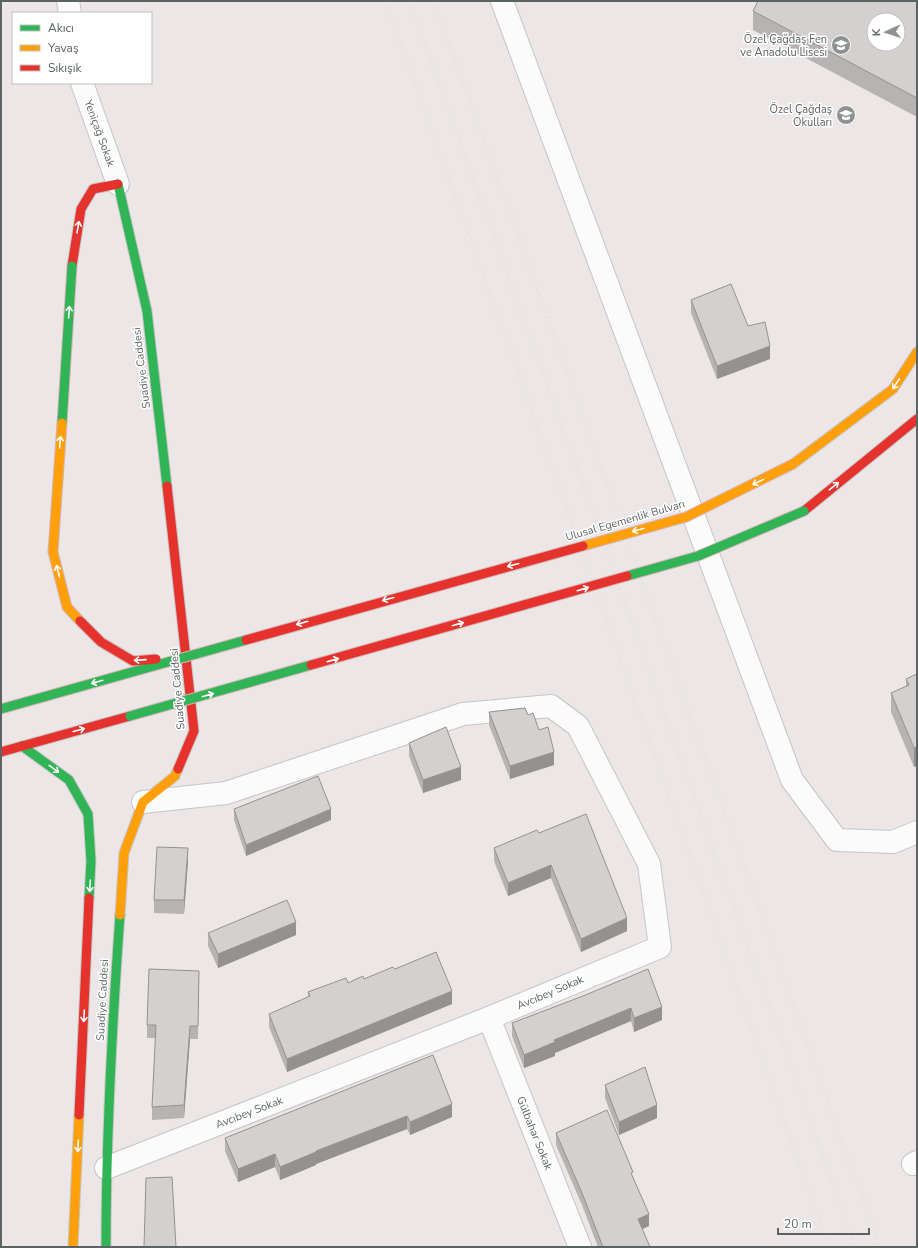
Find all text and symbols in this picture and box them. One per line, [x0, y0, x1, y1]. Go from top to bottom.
legend [12, 12, 152, 84]
north arrow [866, 12, 906, 52]
text: Akıcı [48, 20, 74, 36]
text: K [869, 28, 884, 37]
place label: Özel Çağdaş Fen ve Anadolu Lisesi [740, 32, 827, 60]
school or university icon: Özel Çağdaş Fen ve Anadolu Lisesi [830, 34, 852, 56]
text: Yavaş [47, 40, 79, 56]
text: Sıkışık [48, 60, 83, 76]
street label: Yeniçağ Sokak [80, 97, 119, 169]
place label: Özel Çağdaş Okulları [770, 102, 832, 130]
school or university icon: Özel Çağdaş Okulları [835, 104, 857, 126]
one-way arrow [74, 221, 82, 234]
one-way arrow [65, 306, 72, 319]
street label: Suadiye Caddesi [129, 327, 154, 409]
one-way arrow [892, 379, 900, 390]
one-way arrow [57, 436, 64, 449]
one-way arrow [753, 478, 765, 486]
one-way arrow [829, 482, 840, 491]
street label: Ulusal Egemenlik Bulvarı [564, 496, 687, 545]
one-way arrow [632, 527, 645, 534]
one-way arrow [507, 562, 520, 569]
one-way arrow [54, 565, 61, 578]
one-way arrow [577, 585, 590, 592]
one-way arrow [381, 596, 394, 604]
one-way arrow [296, 620, 309, 628]
one-way arrow [452, 620, 465, 627]
street label: Suadiye Caddesi [166, 648, 189, 730]
one-way arrow [327, 656, 340, 663]
one-way arrow [134, 657, 147, 664]
one-way arrow [90, 679, 103, 686]
one-way arrow [201, 691, 214, 698]
one-way arrow [72, 726, 85, 734]
one-way arrow [48, 765, 59, 773]
one-way arrow [86, 879, 94, 892]
street label: Suadiye Caddesi [93, 959, 112, 1041]
street label: Avcıbey Sokak [514, 971, 586, 1013]
one-way arrow [80, 1009, 87, 1022]
street label: Avcıbey Sokak [213, 1093, 286, 1132]
street label: Gülbahar Sokak [513, 1094, 556, 1173]
one-way arrow [74, 1139, 81, 1152]
scale bar [778, 1210, 869, 1236]
text: 20 m [784, 1216, 812, 1232]

